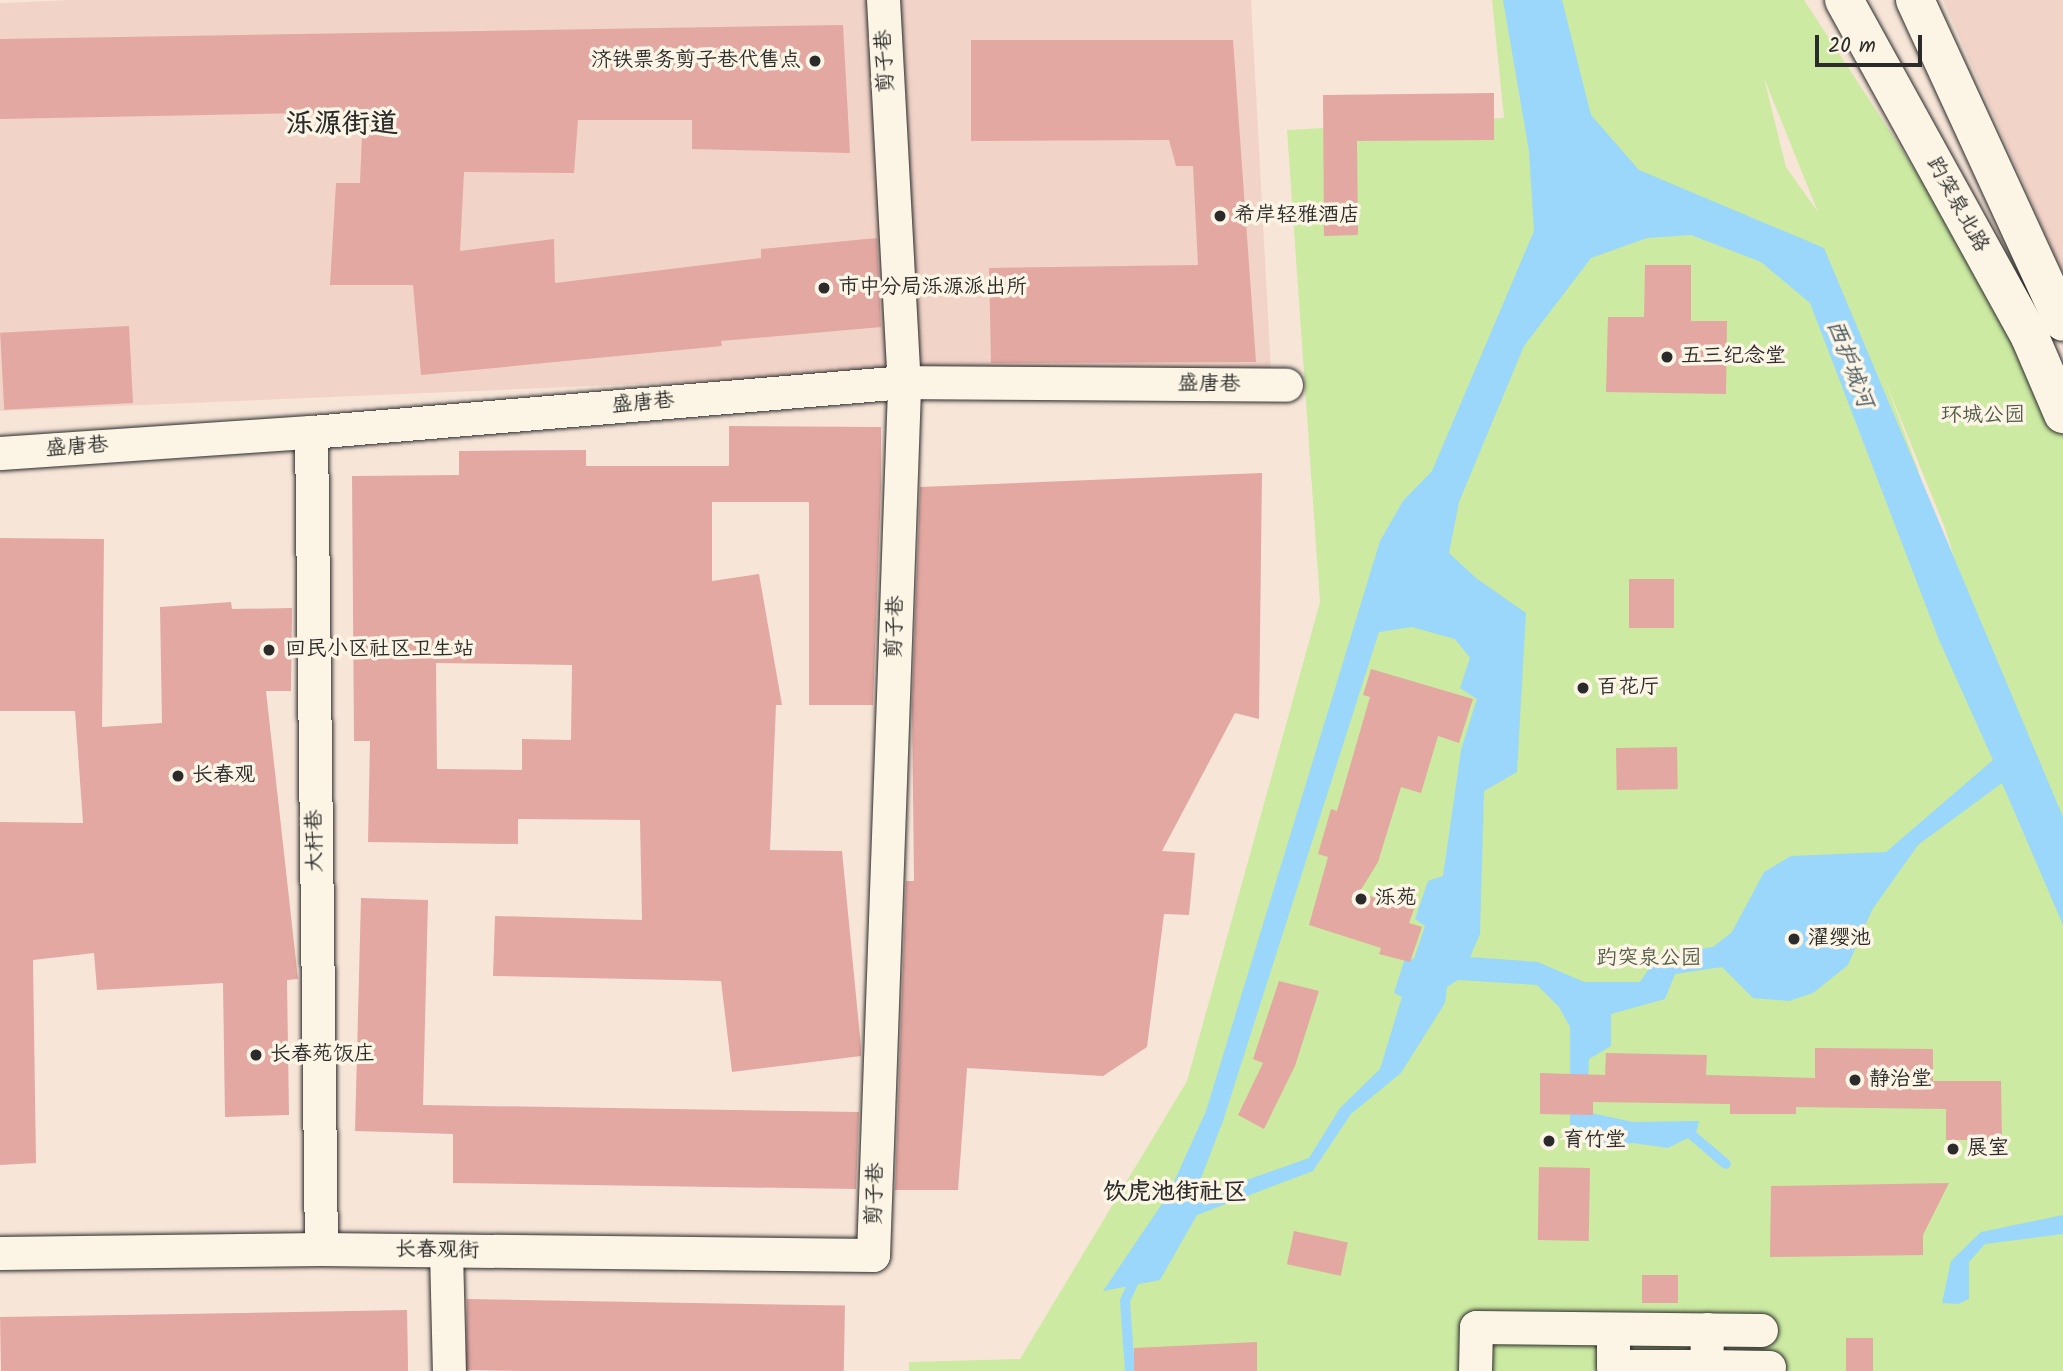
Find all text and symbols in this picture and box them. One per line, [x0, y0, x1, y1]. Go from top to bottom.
scale bar [1818, 21, 1925, 65]
street label: 剪子巷 [872, 29, 900, 93]
text: 20 m [1828, 30, 1876, 63]
place label: 济铁票务剪子巷代售点 [591, 48, 801, 74]
marker: 济铁票务剪子巷代售点 [807, 53, 823, 69]
district label: 泺源街道 [286, 108, 398, 142]
street label: 趵突泉北路 [1921, 153, 1993, 257]
place label: 希岸轻雅酒店 [1234, 203, 1360, 229]
marker: 希岸轻雅酒店 [1212, 208, 1228, 224]
place label: 市中分局泺源派出所 [838, 275, 1027, 301]
marker: 市中分局泺源派出所 [816, 280, 832, 296]
water label: 西护城河 [1820, 316, 1878, 412]
place label: 五三纪念堂 [1681, 344, 1786, 370]
marker: 五三纪念堂 [1659, 349, 1675, 365]
street label: 盛唐巷 [1177, 372, 1241, 398]
street label: 盛唐巷 [611, 389, 675, 419]
park label: 环城公园 [1941, 403, 2025, 429]
street label: 盛唐巷 [45, 433, 109, 463]
street label: 剪子巷 [882, 595, 910, 659]
place label: 回民小区社区卫生站 [285, 637, 474, 663]
marker: 回民小区社区卫生站 [259, 640, 279, 660]
place label: 百花厅 [1597, 675, 1660, 701]
marker: 百花厅 [1575, 680, 1591, 696]
place label: 长春观 [192, 763, 255, 789]
marker: 长春观 [170, 768, 186, 784]
street label: 大杆巷 [303, 809, 329, 873]
place label: 泺苑 [1375, 886, 1417, 912]
marker: 泺苑 [1353, 891, 1369, 907]
place label: 濯缨池 [1808, 926, 1871, 952]
marker: 濯缨池 [1786, 931, 1802, 947]
park label: 趵突泉公园 [1597, 946, 1701, 972]
place label: 长春苑饭庄 [270, 1042, 375, 1068]
marker: 长春苑饭庄 [248, 1047, 264, 1063]
place label: 静治堂 [1869, 1067, 1932, 1093]
marker: 静治堂 [1847, 1072, 1863, 1088]
place label: 育竹堂 [1563, 1128, 1626, 1154]
marker: 育竹堂 [1541, 1133, 1557, 1149]
place label: 展室 [1967, 1136, 2009, 1162]
marker: 展室 [1945, 1141, 1961, 1157]
street label: 剪子巷 [862, 1162, 890, 1226]
district label: 饮虎池街社区 [1103, 1179, 1247, 1207]
street label: 长春观街 [395, 1238, 479, 1264]

